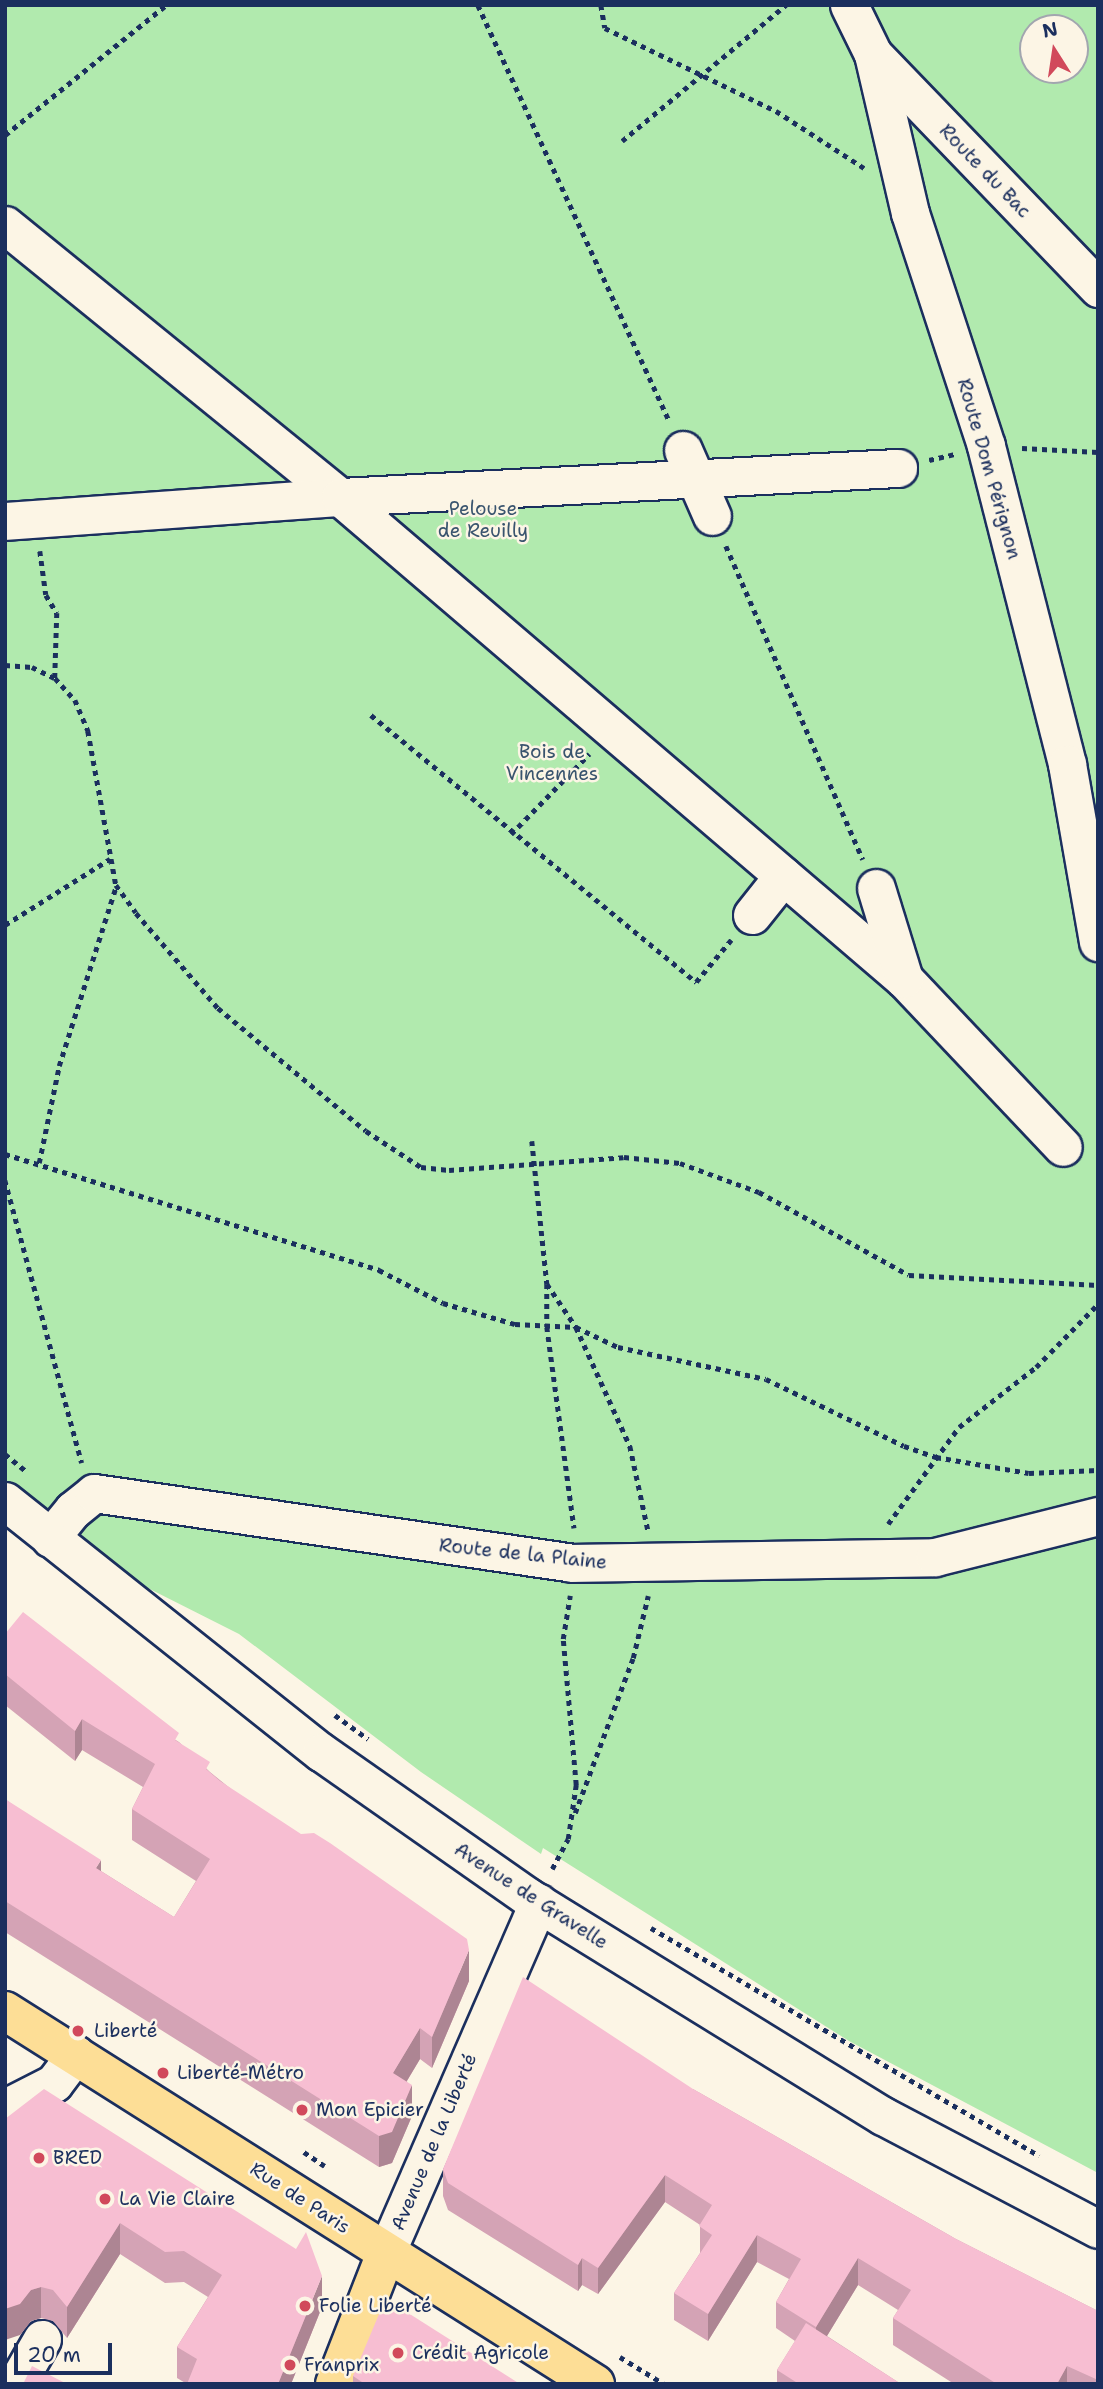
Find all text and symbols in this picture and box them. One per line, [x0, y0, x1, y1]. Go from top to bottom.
north arrow [1019, 14, 1089, 84]
text: N [1040, 16, 1060, 44]
street label: Route du Bac [935, 119, 1035, 223]
street label: Route Dom Pérignon [952, 376, 1026, 562]
park label: Pelouse de Reuilly [438, 498, 528, 542]
park label: Bois de Vincennes [506, 741, 598, 785]
street label: Route de la Plaine [438, 1534, 608, 1574]
street label: Avenue de Gravelle [450, 1838, 612, 1954]
place label: Liberté [94, 2020, 158, 2042]
marker: Liberté [68, 2021, 88, 2041]
street label: Avenue de la Liberté [386, 2050, 482, 2234]
place label: Liberté-Métro [177, 2062, 304, 2084]
marker: Liberté-Métro [155, 2065, 171, 2081]
place label: Mon Epicier [316, 2099, 424, 2121]
marker: Mon Epicier [294, 2102, 310, 2118]
place label: BRED [53, 2147, 102, 2169]
marker: BRED [31, 2150, 47, 2166]
street label: Rue de Paris [246, 2157, 354, 2239]
place label: La Vie Claire [119, 2188, 235, 2210]
marker: La Vie Claire [97, 2191, 113, 2207]
place label: Folie Liberté [319, 2295, 432, 2317]
marker: Folie Liberté [297, 2298, 313, 2314]
scale bar [18, 2330, 116, 2374]
text: 20 m [27, 2341, 81, 2369]
place label: Crédit Agricole [412, 2342, 549, 2364]
marker: Crédit Agricole [390, 2345, 406, 2361]
place label: Franprix [304, 2354, 379, 2376]
marker: Franprix [282, 2357, 298, 2373]

